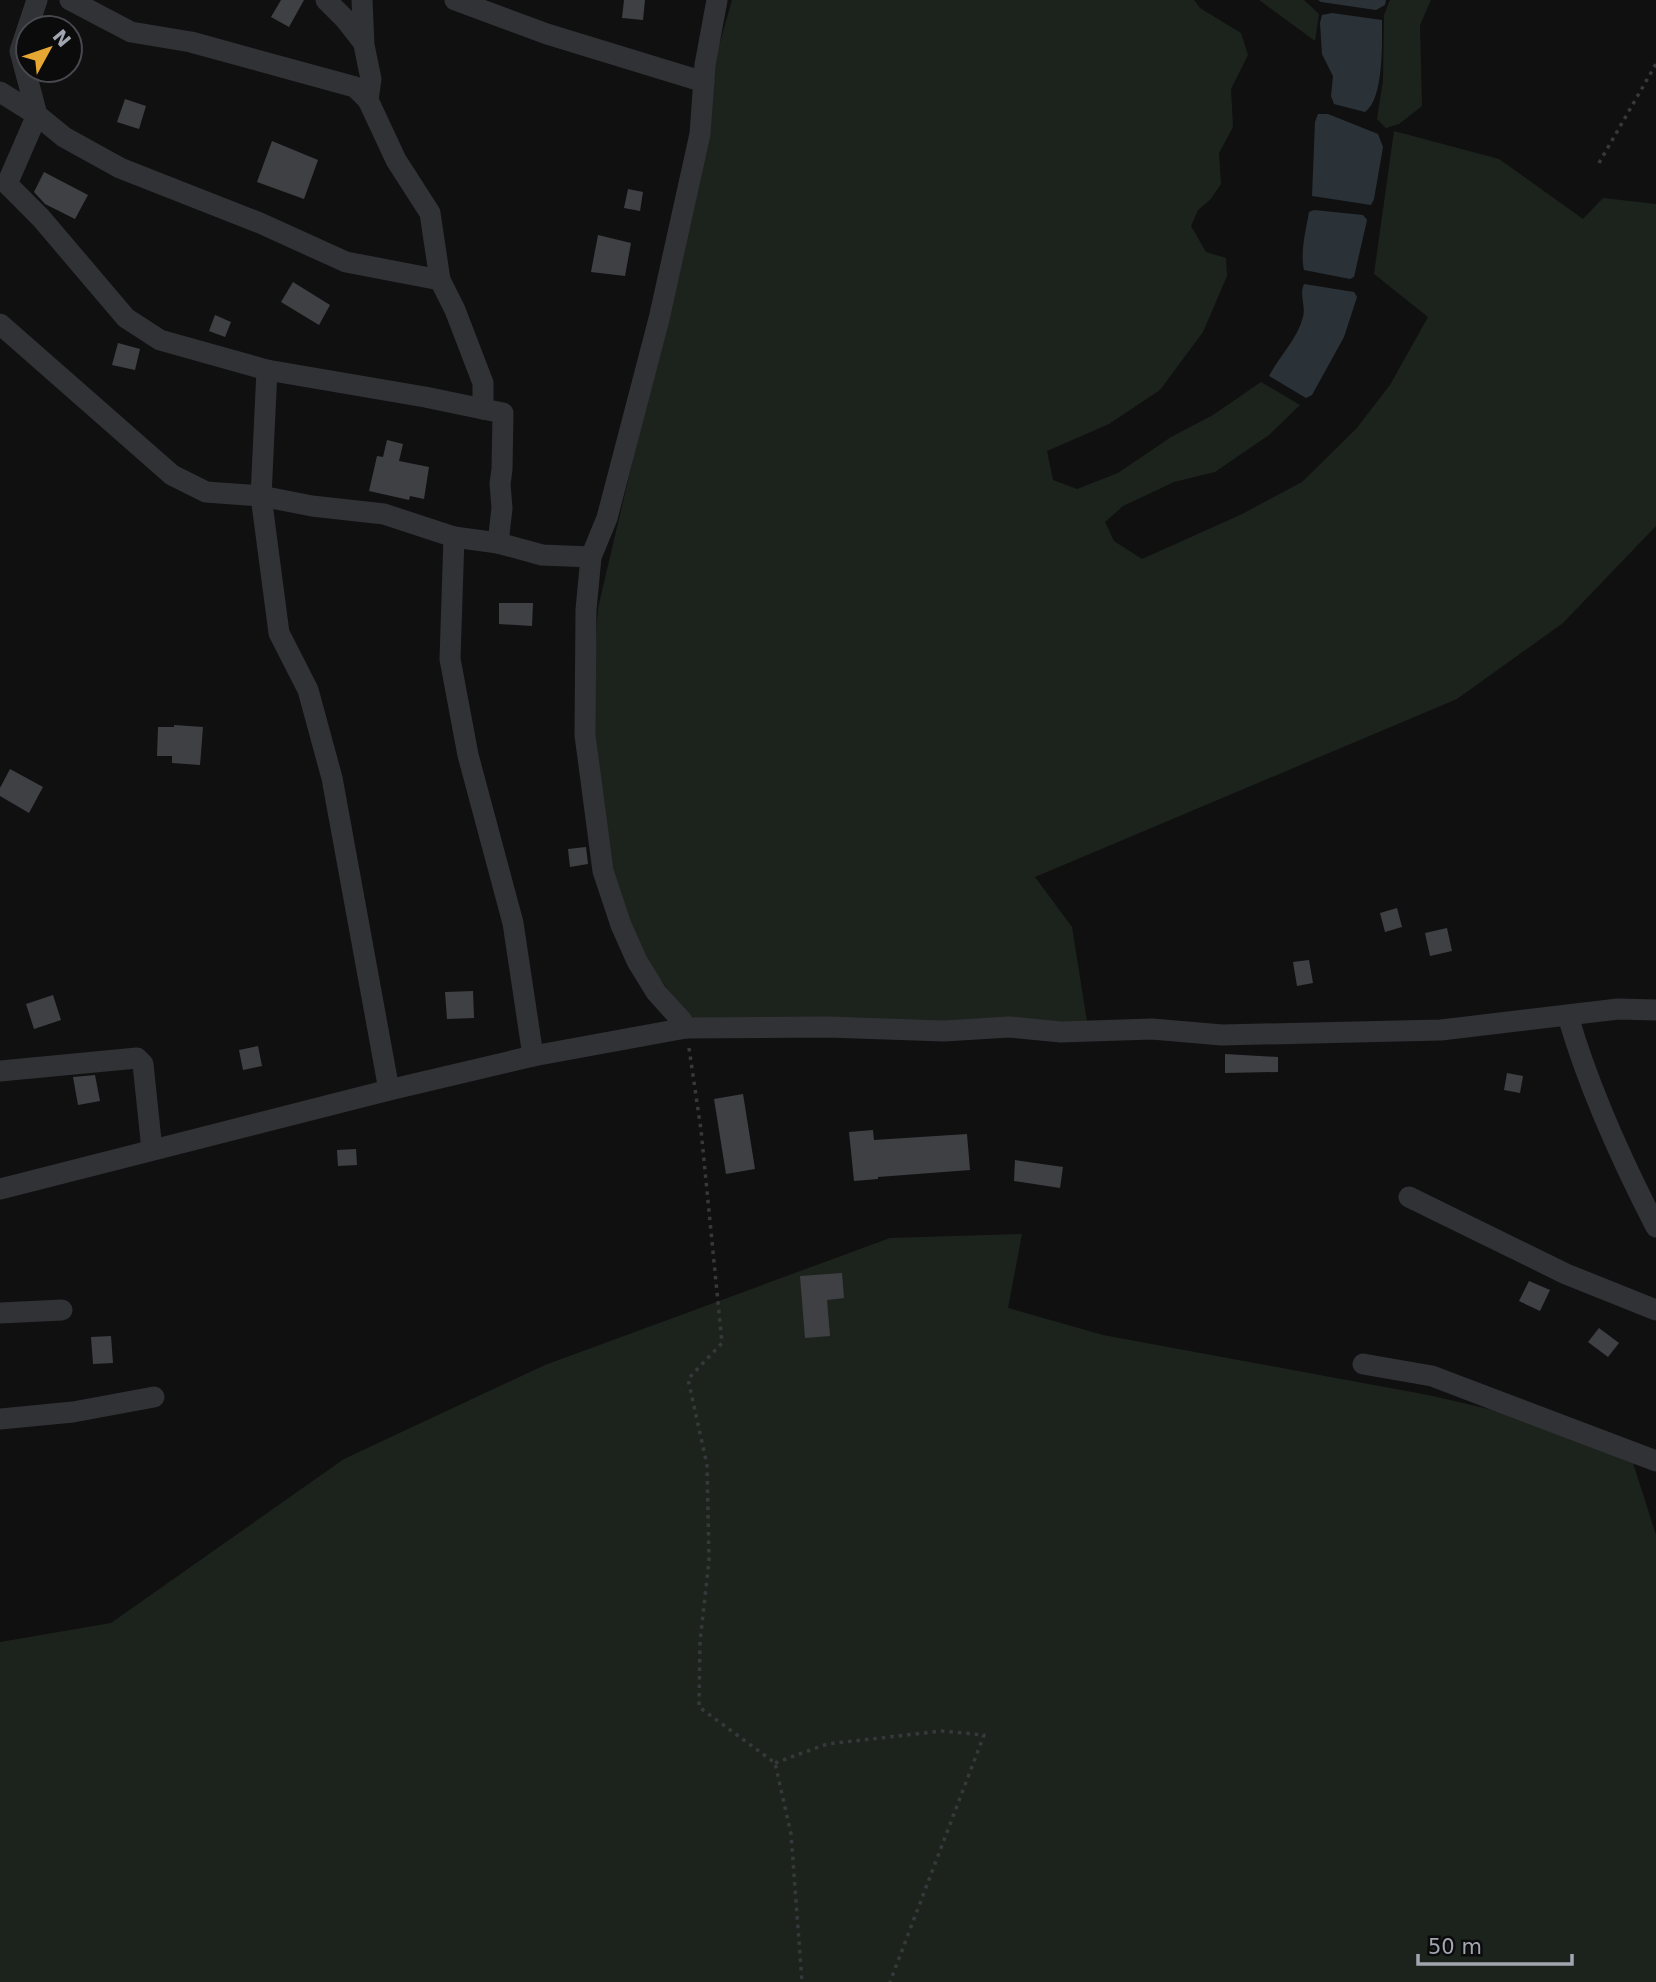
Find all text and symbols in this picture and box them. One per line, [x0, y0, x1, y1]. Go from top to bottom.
north arrow [14, 14, 84, 84]
text: N [48, 25, 76, 51]
scale bar [1418, 1923, 1572, 1967]
text: 50 m [1428, 1935, 1482, 1959]

